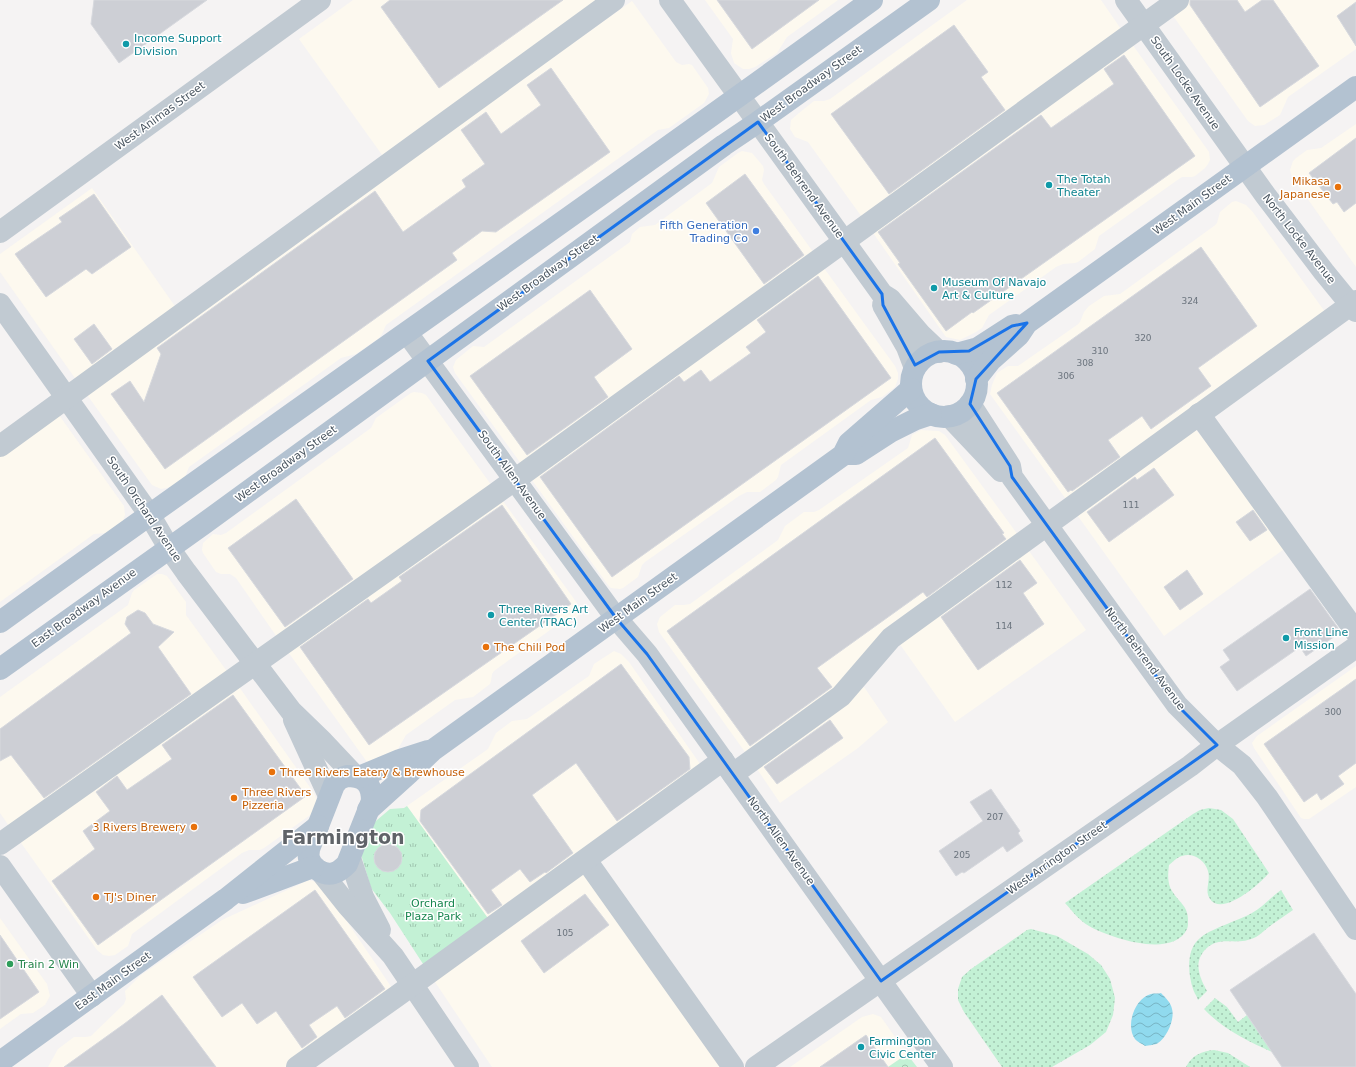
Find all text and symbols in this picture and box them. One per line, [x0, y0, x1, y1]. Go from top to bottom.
place label: Income Support Division [134, 32, 222, 58]
street label: South Locke Avenue [1148, 34, 1222, 132]
marker: Income Support Division [121, 39, 131, 49]
street label: West Broadway Street [758, 42, 865, 125]
street label: West Animas Street [112, 79, 208, 153]
street label: South Behrend Avenue [762, 131, 846, 241]
street label: West Main Street [1150, 172, 1234, 238]
place label: The Totah Theater [1056, 173, 1111, 199]
place label: Mikasa Japanese [1279, 175, 1330, 201]
marker: The Totah Theater [1044, 180, 1054, 190]
marker: Mikasa Japanese [1333, 182, 1343, 192]
street label: North Locke Avenue [1260, 192, 1338, 287]
place label: Fifth Generation Trading Co [660, 219, 748, 245]
marker: Fifth Generation Trading Co [751, 226, 761, 236]
street label: West Broadway Street [495, 231, 602, 314]
place label: Museum Of Navajo Art & Culture [942, 276, 1046, 302]
marker: Museum Of Navajo Art & Culture [929, 283, 939, 293]
house number: 324 [1181, 296, 1199, 306]
house number: 320 [1134, 333, 1152, 343]
house number: 310 [1091, 346, 1109, 356]
house number: 308 [1076, 358, 1094, 368]
house number: 306 [1057, 371, 1075, 381]
street label: West Broadway Street [233, 422, 340, 505]
street label: South Allen Avenue [475, 428, 549, 522]
street label: South Orchard Avenue [104, 454, 184, 564]
house number: 111 [1122, 500, 1140, 510]
street label: East Broadway Avenue [29, 566, 139, 650]
street label: West Main Street [596, 570, 680, 636]
house number: 112 [995, 580, 1013, 590]
place label: Three Rivers Art Center (TRAC) [498, 603, 589, 629]
street label: North Behrend Avenue [1102, 605, 1188, 713]
marker: Three Rivers Art Center (TRAC) [486, 610, 496, 620]
house number: 114 [995, 621, 1013, 631]
place label: Front Line Mission [1294, 626, 1348, 652]
marker: Front Line Mission [1281, 633, 1291, 643]
place label: The Chili Pod [493, 641, 565, 654]
marker: The Chili Pod [481, 642, 491, 652]
house number: 300 [1324, 707, 1342, 717]
place label: Three Rivers Eatery & Brewhouse [279, 766, 465, 779]
marker: Three Rivers Eatery & Brewhouse [267, 767, 277, 777]
place label: Three Rivers Pizzeria [241, 786, 312, 812]
marker: Three Rivers Pizzeria [229, 793, 239, 803]
street label: North Allen Avenue [745, 794, 818, 888]
house number: 207 [986, 812, 1004, 822]
street label: West Arrington Street [1005, 818, 1110, 897]
place label: 3 Rivers Brewery [92, 821, 186, 834]
marker: 3 Rivers Brewery [189, 822, 199, 832]
district label: Farmington [281, 826, 405, 848]
house number: 205 [953, 850, 971, 860]
place label: TJ's Diner [103, 891, 156, 904]
marker: TJ's Diner [91, 892, 101, 902]
park label: Orchard Plaza Park [405, 897, 462, 923]
house number: 105 [556, 928, 574, 938]
street label: East Main Street [73, 949, 154, 1013]
place label: Train 2 Win [17, 958, 79, 971]
marker: Train 2 Win [5, 959, 15, 969]
place label: Farmington Civic Center [869, 1035, 936, 1061]
marker: Farmington Civic Center [856, 1042, 866, 1052]

